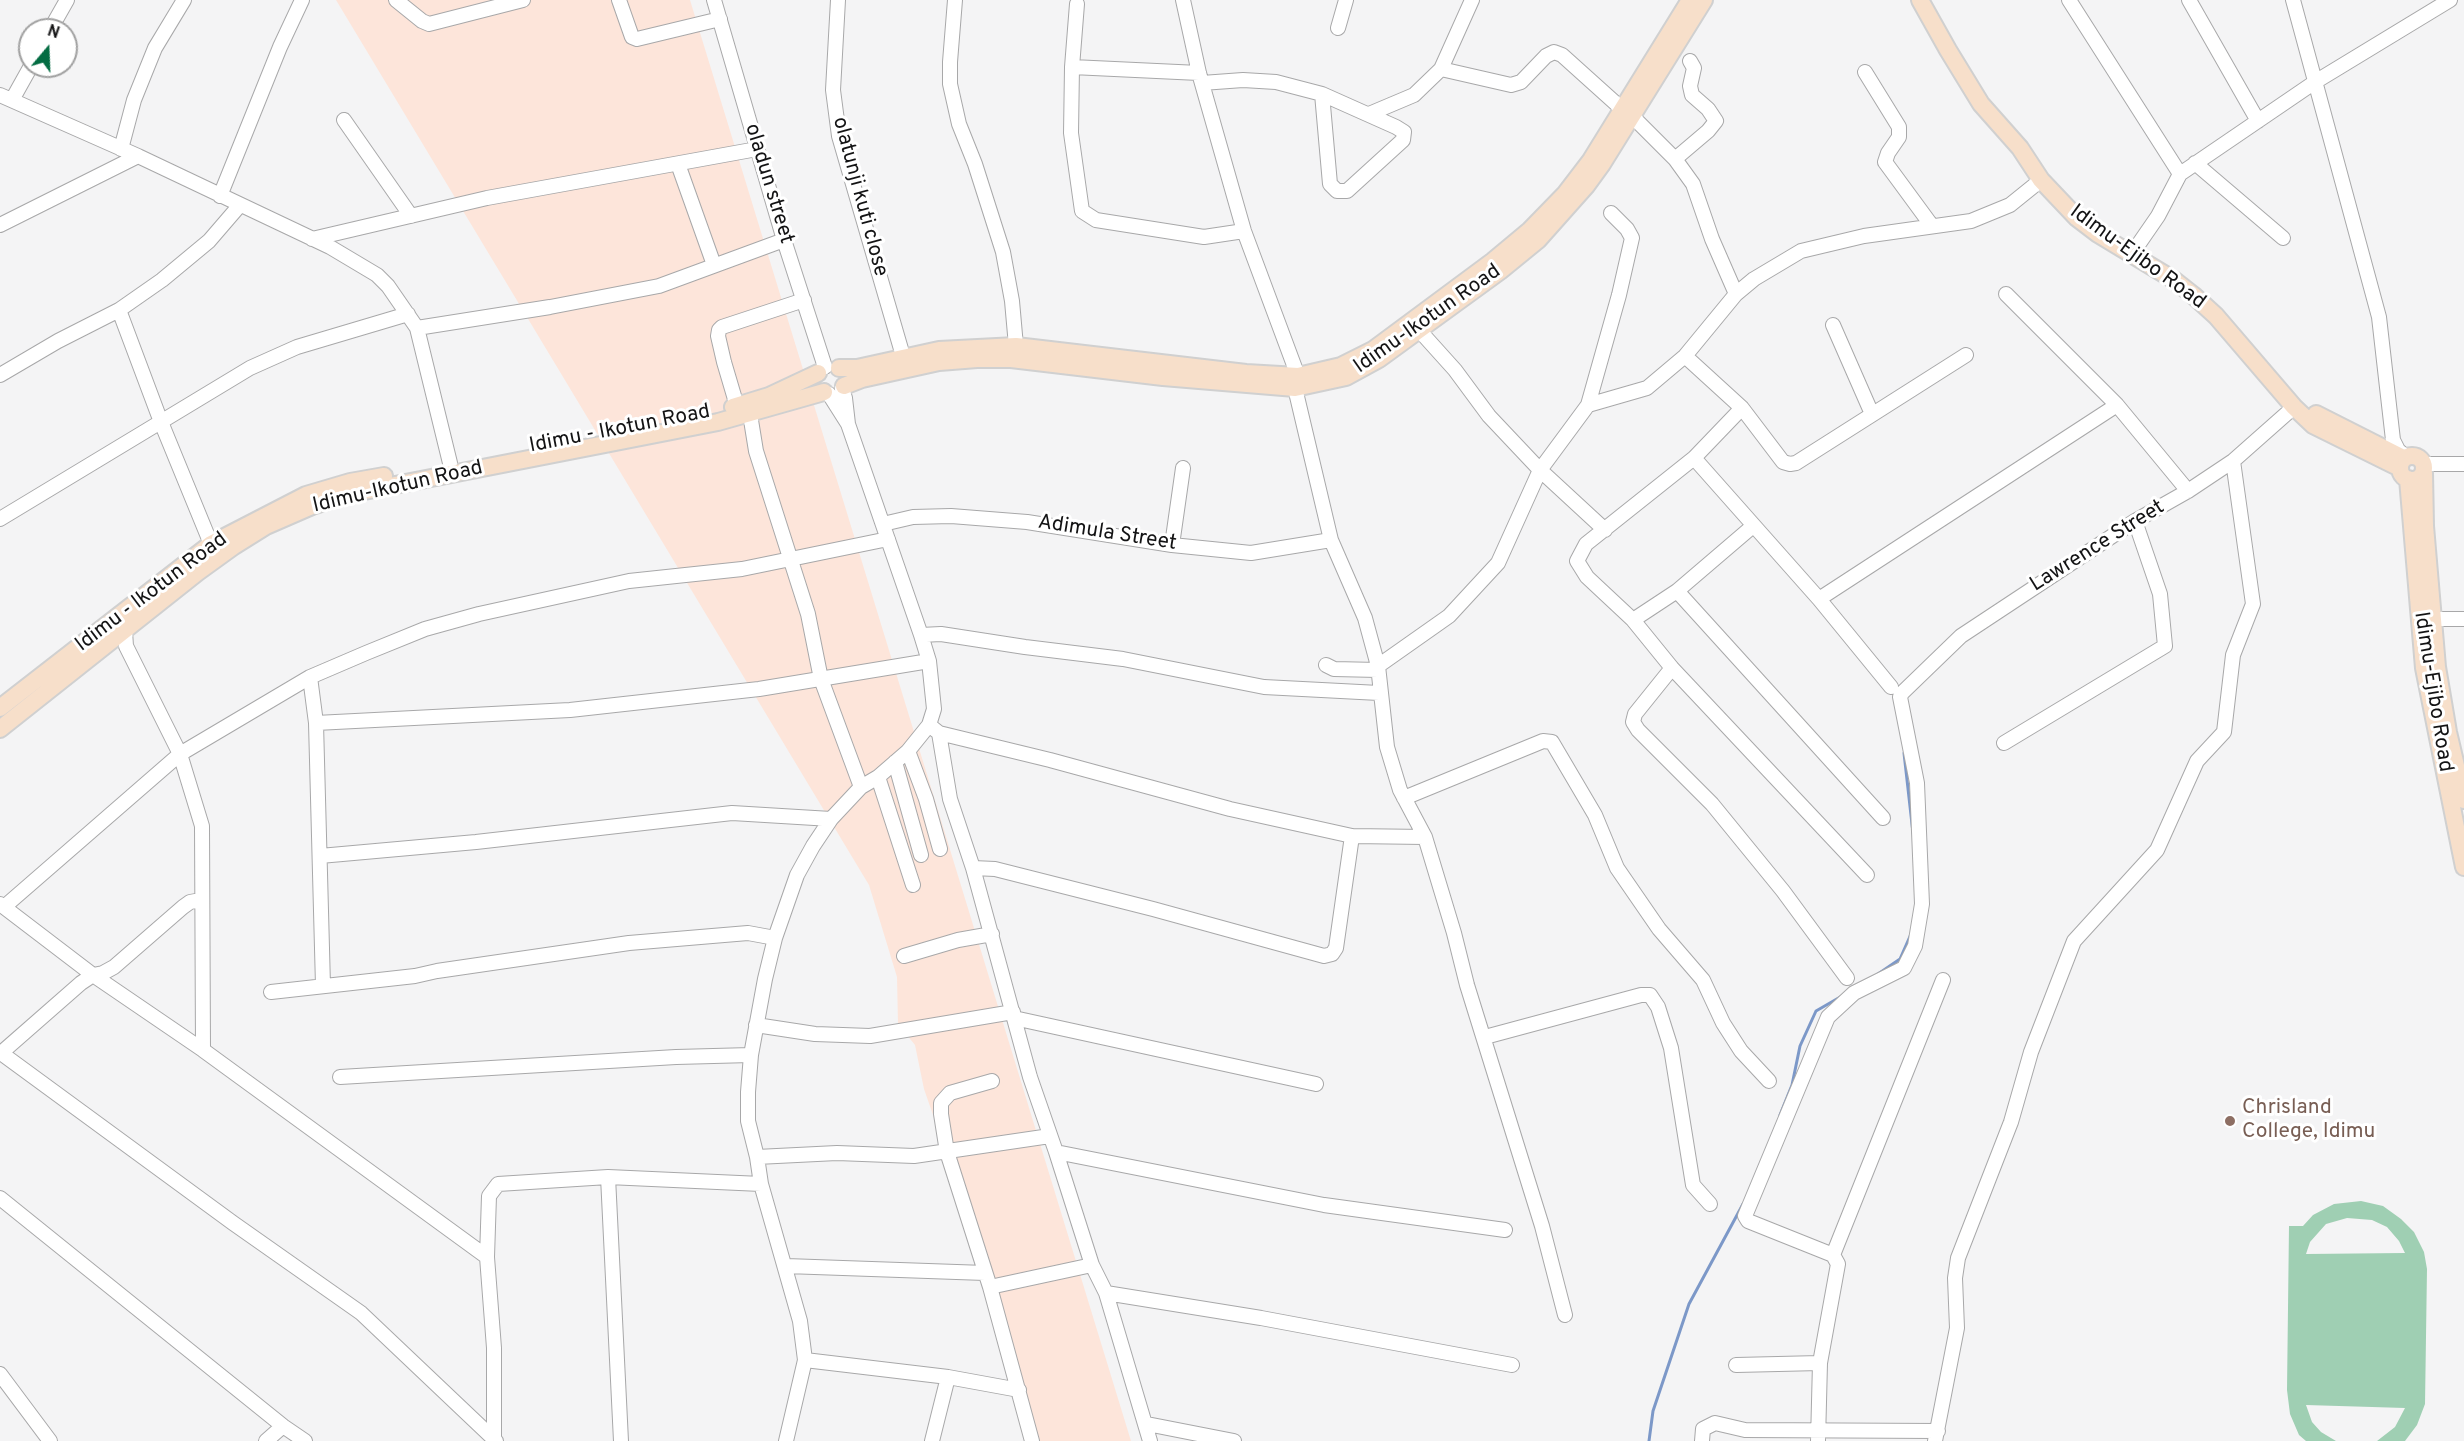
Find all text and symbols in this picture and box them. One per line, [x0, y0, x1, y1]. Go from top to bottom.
north arrow [18, 18, 78, 78]
text: N [45, 22, 62, 44]
street label: olatunji kuti close [826, 114, 892, 280]
street label: oladun street [738, 121, 798, 247]
street label: Idimu-Ejibo Road [2064, 200, 2210, 316]
street label: Idimu-Ikotun Road [1350, 260, 1506, 380]
street label: Idimu - Ikotun Road [527, 400, 713, 460]
street label: Idimu-Ikotun Road [311, 456, 485, 520]
street label: Lawrence Street [2026, 496, 2170, 598]
street label: Adimula Street [1036, 511, 1178, 557]
street label: Idimu - Ikotun Road [71, 528, 233, 658]
street label: Idimu-Ejibo Road [2407, 610, 2457, 774]
place label: Chrisland College, Idimu [2242, 1096, 2375, 1146]
marker: Chrisland College, Idimu [2223, 1114, 2237, 1128]

